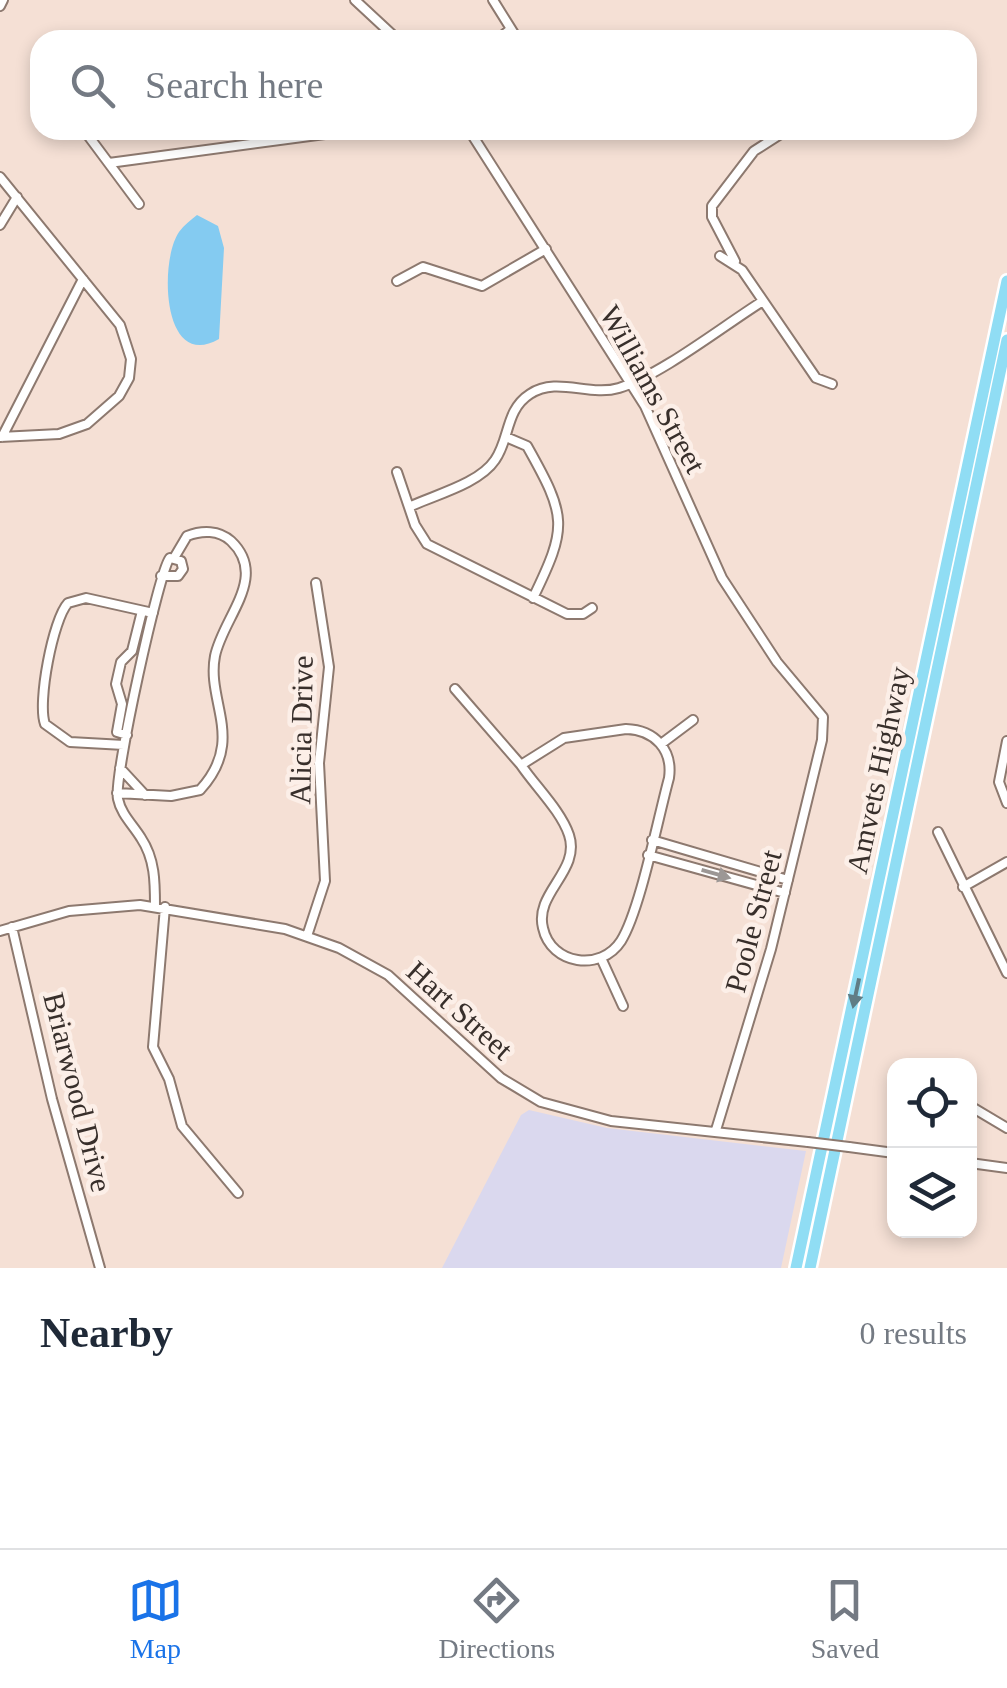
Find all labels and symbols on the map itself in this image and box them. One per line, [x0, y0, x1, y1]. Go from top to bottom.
street label: Williams Street [593, 300, 713, 479]
street label: Alicia Drive [283, 655, 319, 805]
street label: Amvets Highway [840, 663, 916, 877]
street label: Poole Street [718, 846, 788, 996]
one-way arrow [701, 867, 732, 882]
street label: Hart Street [400, 954, 520, 1066]
one-way arrow [848, 978, 863, 1009]
street label: Briarwood Drive [37, 989, 119, 1195]

